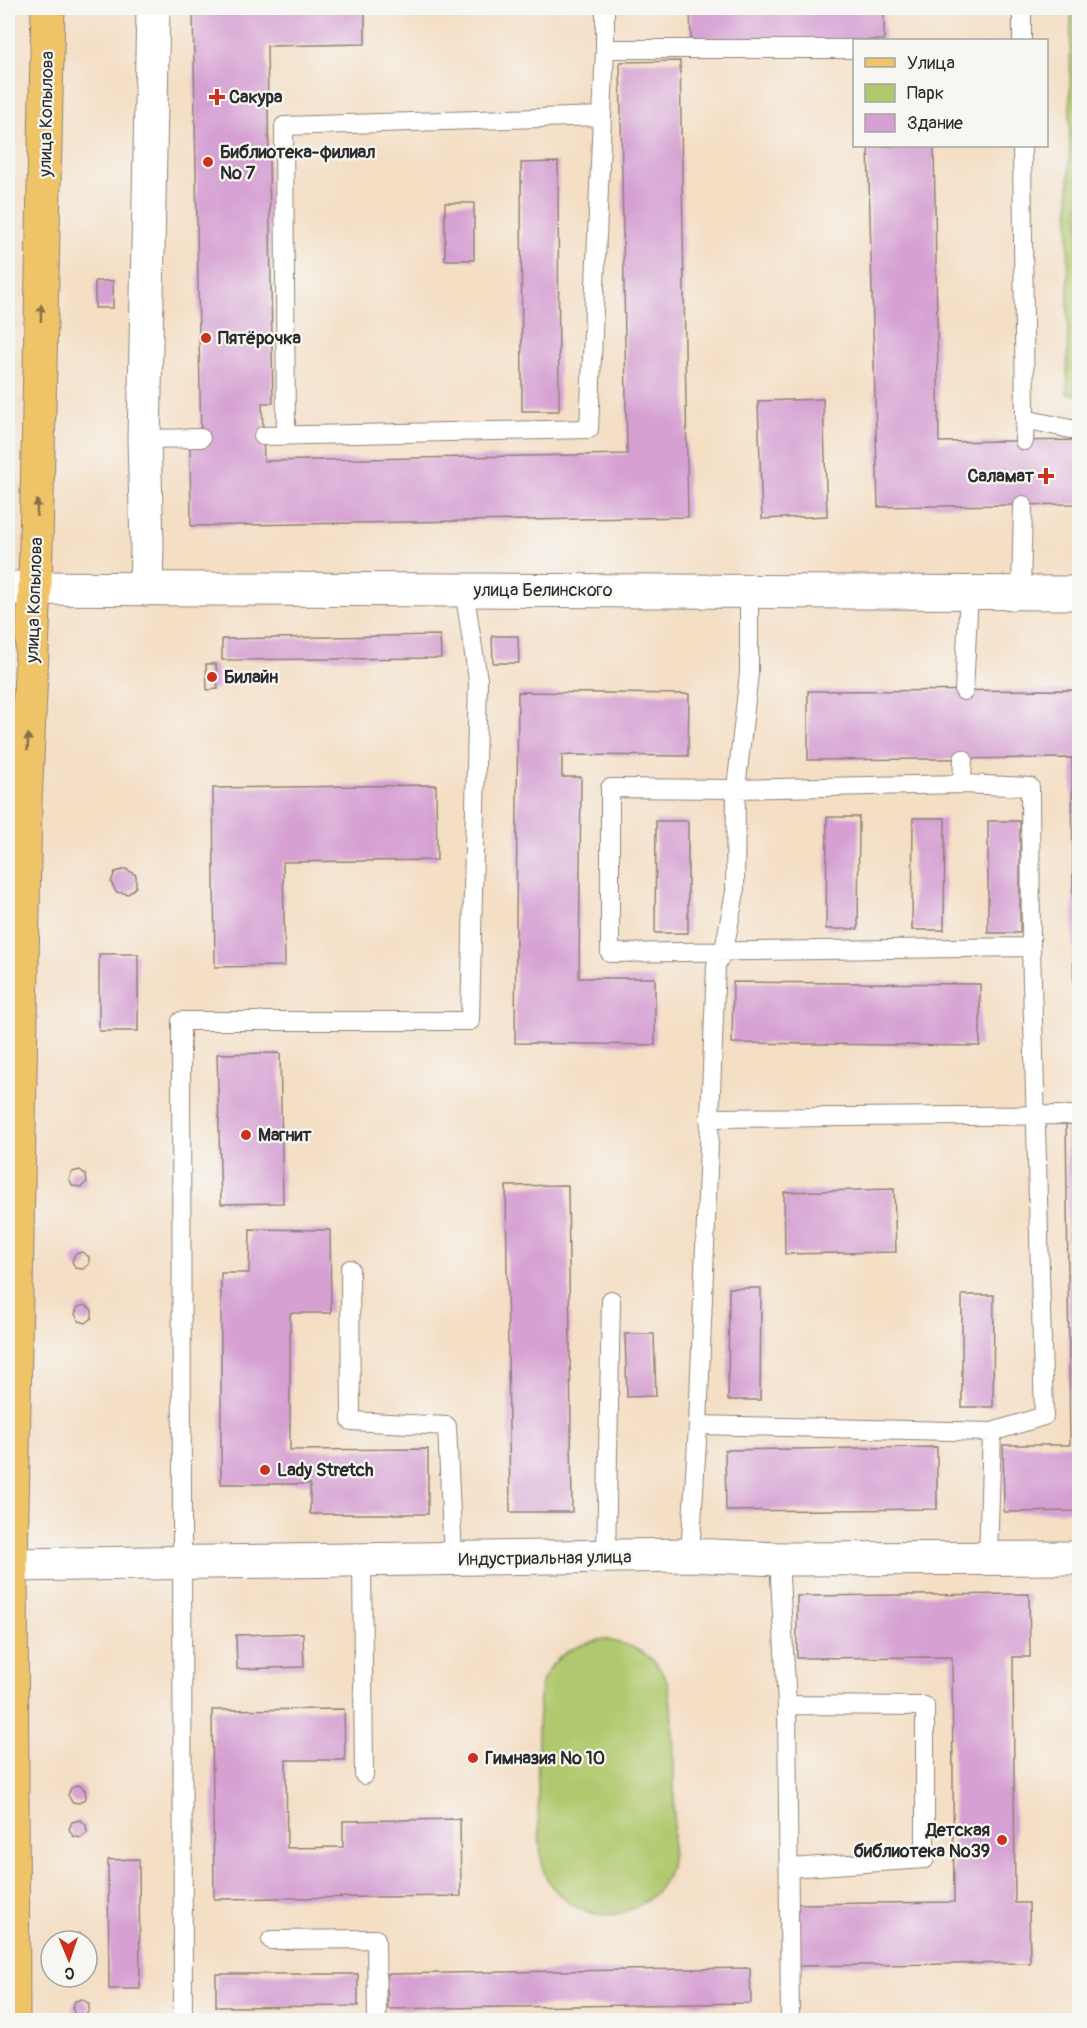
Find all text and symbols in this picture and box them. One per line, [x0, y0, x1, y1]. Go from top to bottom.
legend [853, 39, 1048, 147]
street label: улица Копылова [34, 51, 59, 178]
text: Улица [907, 52, 955, 75]
text: Парк [907, 82, 944, 105]
place label: Сакура [229, 86, 283, 109]
marker: Сакура [210, 90, 224, 104]
text: Здание [907, 112, 963, 135]
place label: Библиотека-филиал № 7 [220, 141, 376, 185]
marker: Библиотека-филиал № 7 [201, 155, 215, 169]
one-way arrow [37, 303, 46, 322]
place label: Пятёрочка [218, 327, 302, 350]
marker: Пятёрочка [199, 331, 213, 345]
place label: Саламат [967, 465, 1035, 488]
marker: Саламат [1039, 469, 1053, 483]
one-way arrow [32, 498, 42, 517]
street label: улица Копылова [21, 537, 48, 664]
street label: улица Белинского [473, 579, 613, 602]
place label: Билайн [224, 666, 278, 689]
marker: Билайн [205, 670, 219, 684]
one-way arrow [23, 733, 32, 752]
place label: Магнит [258, 1124, 312, 1147]
marker: Магнит [239, 1128, 253, 1142]
place label: Lady Stretch [277, 1459, 374, 1482]
marker: Lady Stretch [258, 1463, 272, 1477]
street label: Индустриальная улица [458, 1545, 632, 1572]
place label: Гимназия № 10 [485, 1747, 605, 1770]
marker: Гимназия № 10 [466, 1751, 480, 1765]
place label: Детская библиотека №39 [854, 1819, 990, 1863]
marker: Детская библиотека №39 [995, 1833, 1009, 1847]
north arrow [39, 1929, 99, 1989]
text: С [64, 1963, 75, 1983]

